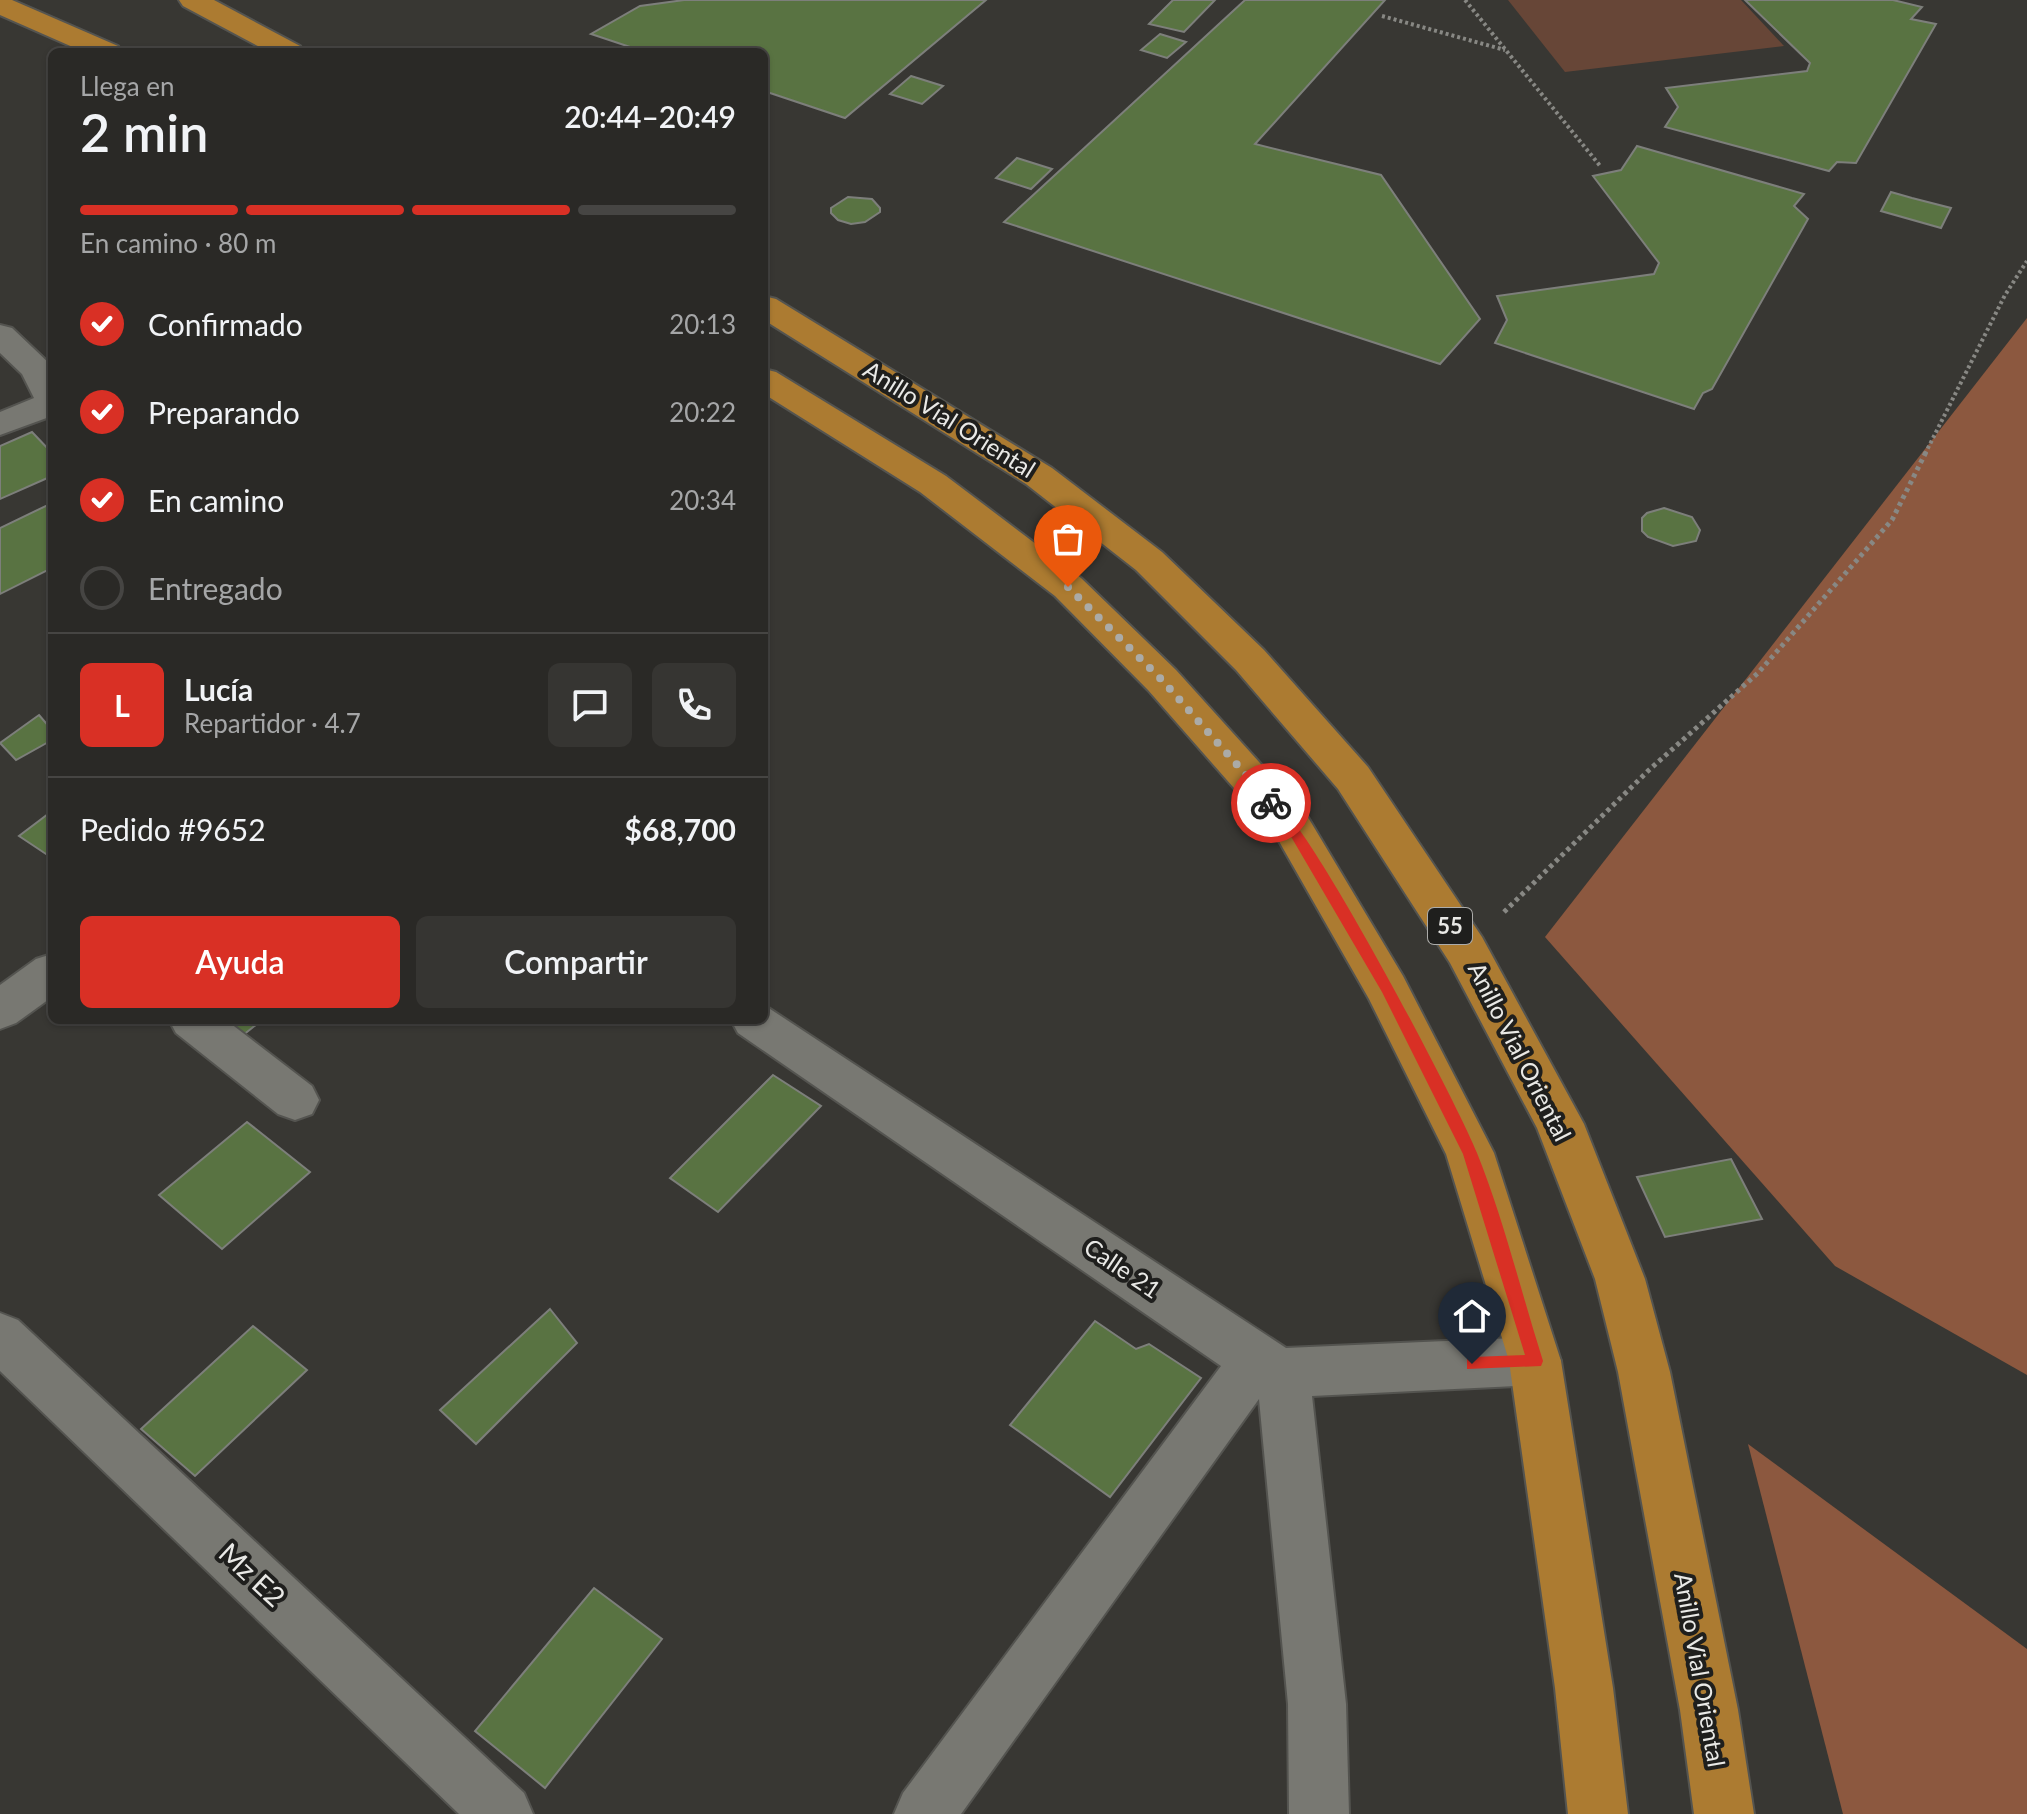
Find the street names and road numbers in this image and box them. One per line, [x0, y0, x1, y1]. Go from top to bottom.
street label: Anillo Vial Oriental [859, 354, 1041, 483]
road number: 55 [1428, 908, 1472, 944]
street label: Anillo Vial Oriental [1463, 957, 1578, 1146]
street label: Calle 21 [1079, 1232, 1167, 1304]
street label: Mz E2 [213, 1535, 293, 1613]
street label: Anillo Vial Oriental [1669, 1570, 1732, 1769]

